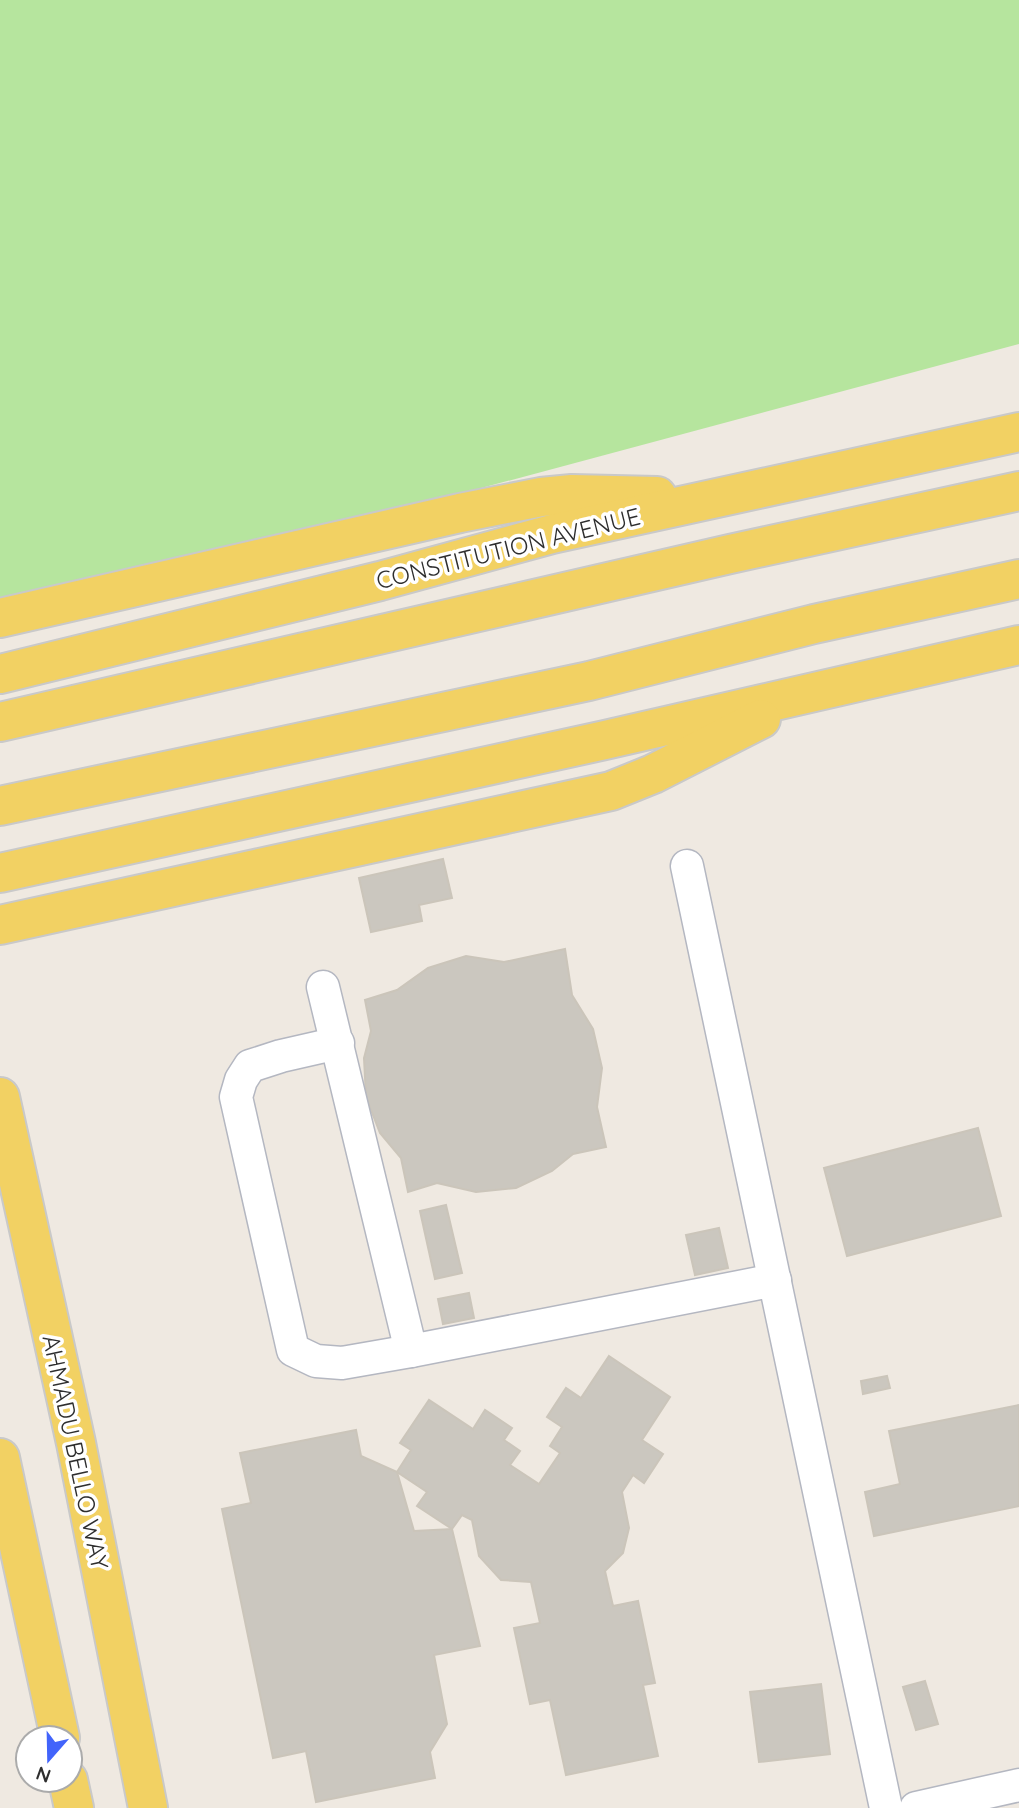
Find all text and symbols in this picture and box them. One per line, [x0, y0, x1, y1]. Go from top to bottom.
street label: CONSTITUTION AVENUE [373, 501, 643, 595]
street label: AHMADU BELLO WAY [36, 1332, 116, 1572]
north arrow [14, 1724, 84, 1794]
text: N [33, 1761, 54, 1789]

